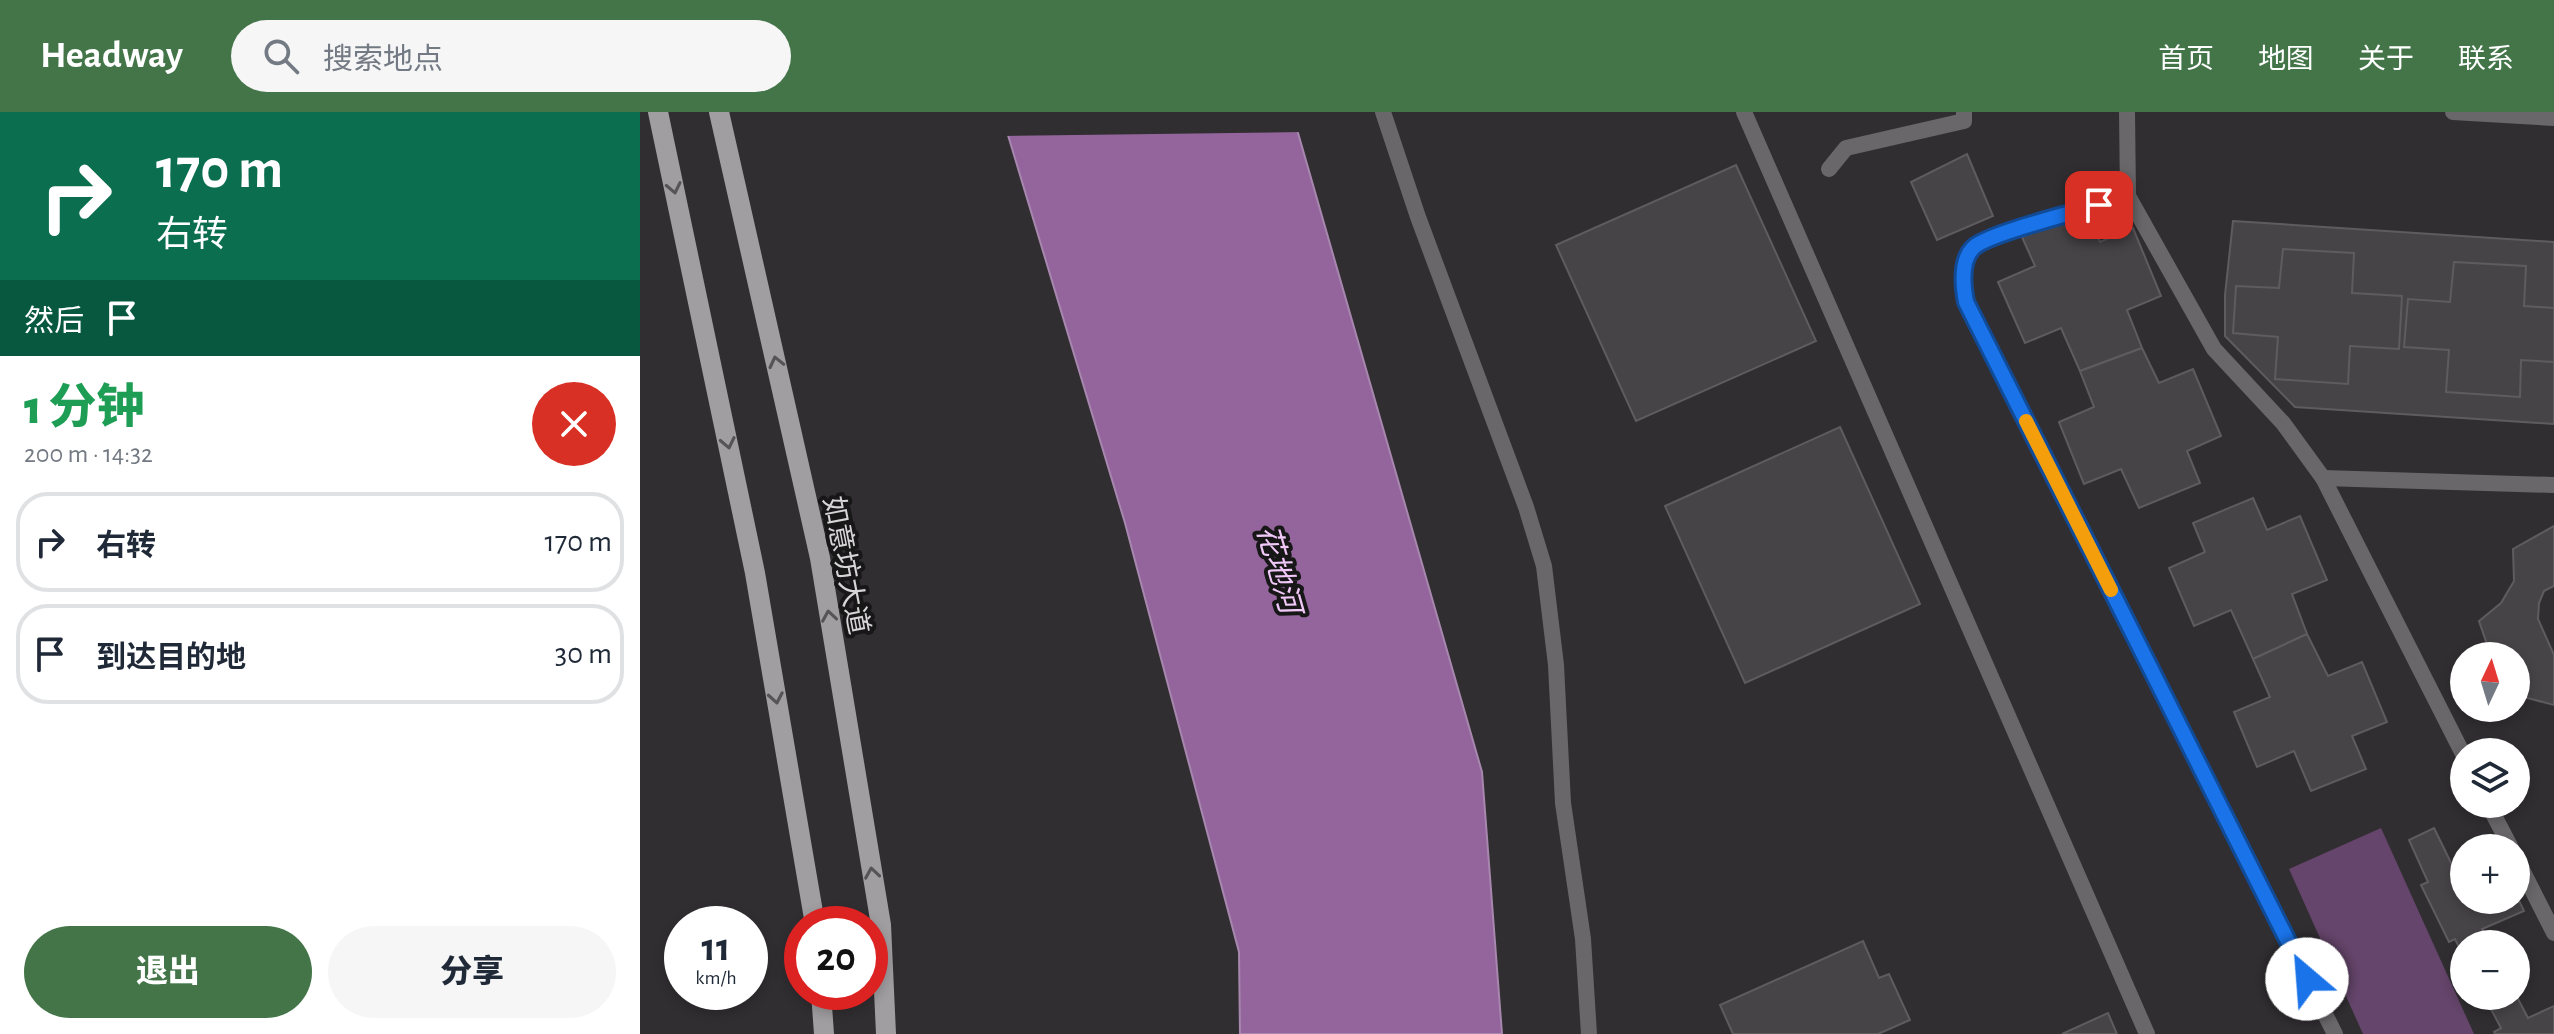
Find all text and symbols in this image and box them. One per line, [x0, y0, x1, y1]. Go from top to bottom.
search box [231, 20, 791, 92]
icon: search [259, 34, 303, 78]
text: Headway [40, 37, 183, 75]
text: 搜索地点 [323, 45, 443, 75]
text: 首页 [2158, 46, 2214, 74]
text: 地图 [2258, 46, 2314, 74]
text: 关于 [2358, 46, 2414, 74]
text: 联系 [2458, 46, 2514, 74]
text: 170 m [156, 142, 283, 198]
icon: right [24, 144, 128, 248]
pin [2065, 171, 2133, 239]
one-way arrow [665, 182, 682, 195]
icon: arrive [2077, 183, 2121, 227]
text: 右转 [156, 217, 228, 253]
icon: arrive [100, 296, 144, 340]
text: 然后 [24, 307, 84, 337]
one-way arrow [768, 356, 785, 369]
button: close [532, 382, 616, 466]
text: 1 分钟 [24, 385, 145, 433]
one-way arrow [718, 436, 735, 450]
text: 200 m · 14:32 [24, 441, 153, 467]
street label: 如意坊大道 [818, 494, 874, 637]
icon: right [28, 520, 72, 564]
water label: 花地河 [1251, 521, 1308, 621]
text: 170 m [544, 527, 612, 557]
text: 右转 [96, 531, 156, 561]
one-way arrow [822, 610, 839, 623]
icon: arrive [28, 632, 72, 676]
text: 30 m [555, 639, 612, 669]
north arrow [2450, 642, 2530, 722]
map controls [2450, 642, 2530, 1010]
text: 到达目的地 [96, 643, 246, 673]
one-way arrow [767, 691, 784, 705]
button: layers [2450, 738, 2530, 818]
button: + [2450, 834, 2530, 914]
one-way arrow [865, 866, 882, 880]
speed limit sign: 20 [784, 906, 888, 1010]
button: 退出 [24, 926, 312, 1018]
button: 分享 [328, 926, 616, 1018]
text: 11 [702, 928, 730, 968]
button: − [2450, 930, 2530, 1010]
position arrow [2265, 937, 2349, 1021]
text: km/h [695, 968, 737, 988]

